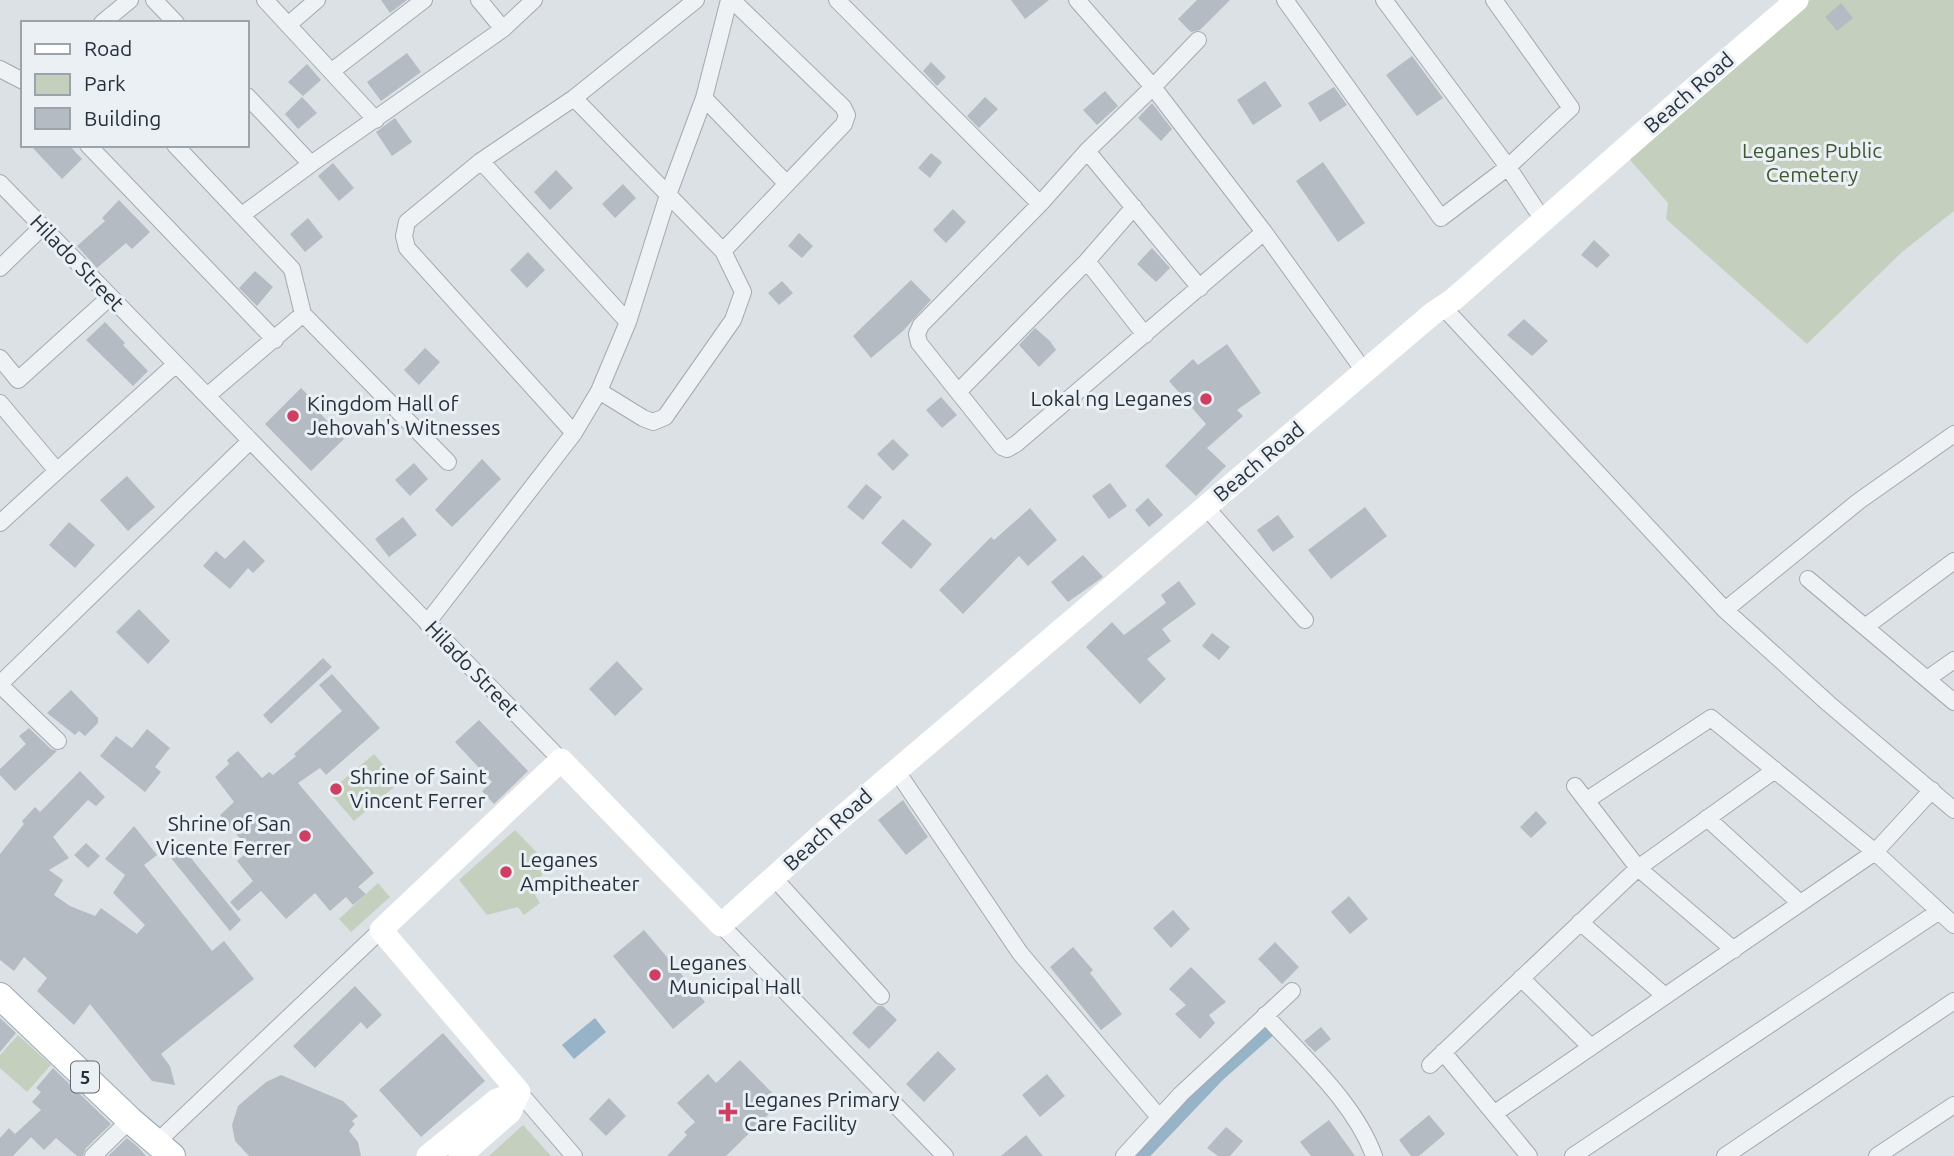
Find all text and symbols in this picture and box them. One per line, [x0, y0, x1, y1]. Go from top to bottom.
legend [21, 21, 248, 147]
text: Road [84, 36, 132, 60]
street label: Beach Road [1639, 47, 1738, 138]
text: Park [84, 71, 126, 95]
text: Building [84, 106, 161, 130]
park label: Leganes Public Cemetery [1742, 138, 1882, 186]
street label: Hilado Street [26, 209, 129, 315]
place label: Lokal ng Leganes [1031, 386, 1192, 410]
place label: Kingdom Hall of Jehovah's Witnesses [307, 391, 500, 439]
marker: Lokal ng Leganes [1198, 391, 1214, 407]
marker: Kingdom Hall of Jehovah's Witnesses [285, 408, 301, 424]
street label: Beach Road [1208, 416, 1308, 506]
street label: Hilado Street [421, 615, 524, 721]
place label: Shrine of Saint Vincent Ferrer [350, 764, 487, 812]
marker: Shrine of Saint Vincent Ferrer [328, 781, 344, 797]
street label: Beach Road [778, 783, 876, 875]
place label: Shrine of San Vicente Ferrer [156, 811, 291, 859]
marker: Shrine of San Vicente Ferrer [297, 828, 313, 844]
place label: Leganes Ampitheater [520, 847, 640, 895]
marker: Leganes Ampitheater [498, 864, 514, 880]
place label: Leganes Municipal Hall [669, 950, 801, 998]
marker: Leganes Municipal Hall [647, 967, 663, 983]
road number: 5 [71, 1062, 99, 1092]
place label: Leganes Primary Care Facility [744, 1087, 900, 1135]
marker: Leganes Primary Care Facility [718, 1102, 738, 1122]

